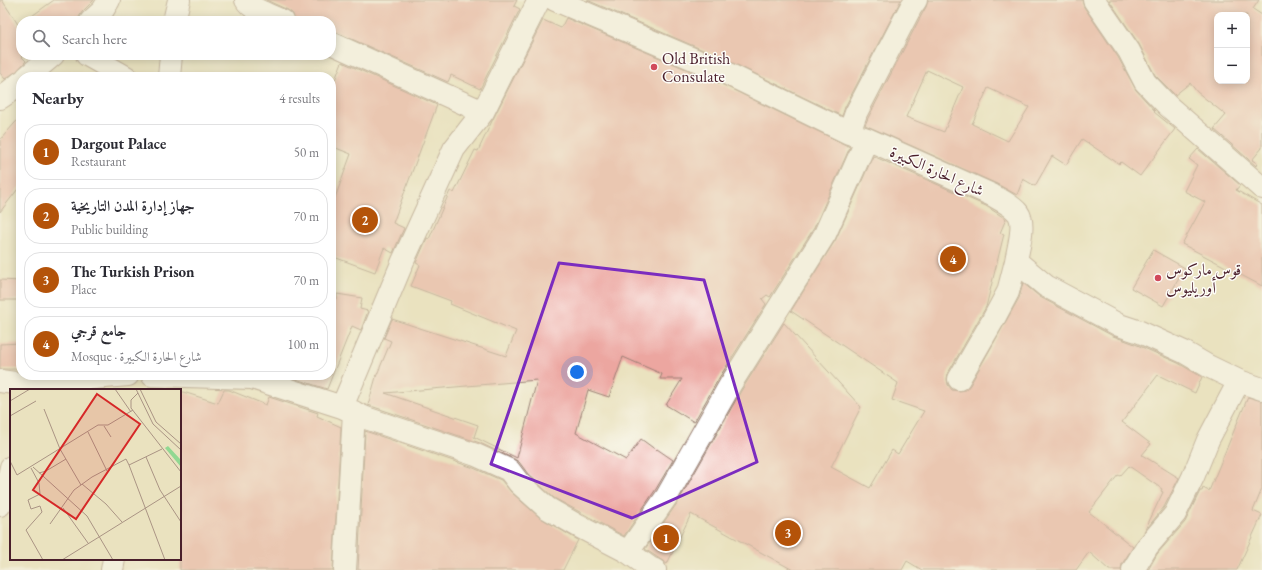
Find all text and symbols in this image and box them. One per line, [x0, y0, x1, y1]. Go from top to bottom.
map controls [1214, 12, 1250, 84]
button: + [1214, 12, 1250, 48]
search box [16, 16, 336, 60]
icon: search [30, 27, 52, 49]
text: Search here [62, 29, 127, 48]
place label: Old British Consulate [662, 48, 730, 87]
button: − [1214, 48, 1250, 84]
marker: Old British Consulate [649, 62, 659, 72]
text: Nearby [32, 87, 84, 109]
text: 4 results [279, 90, 320, 107]
text: Dargout Palace [71, 134, 166, 153]
street label: شارع الحارة الكبيرة [885, 141, 987, 204]
text: 1 [43, 144, 49, 161]
text: 50 m [294, 144, 319, 161]
text: Restaurant [71, 153, 126, 170]
text: جهاز إدارة المدن التاريخية [71, 196, 195, 215]
pin: 2 [352, 205, 378, 235]
text: 2 [43, 208, 49, 225]
text: 70 m [294, 208, 319, 225]
text: Public building [71, 221, 148, 238]
pin: 4 [940, 244, 966, 274]
place label: قوس ماركوس أوريليوس [1166, 259, 1241, 298]
text: The Turkish Prison [71, 262, 195, 281]
text: 3 [43, 272, 49, 289]
text: 70 m [294, 272, 319, 289]
marker: قوس ماركوس أوريليوس [1153, 273, 1163, 283]
text: Place [71, 281, 97, 298]
text: جامع قرجي [71, 321, 126, 340]
text: 4 [43, 336, 49, 353]
text: 100 m [288, 336, 319, 353]
text: Mosque · شارع الحارة الكبيرة [71, 348, 202, 365]
your location [567, 362, 587, 382]
inset map [10, 389, 181, 560]
pin: 3 [775, 518, 801, 548]
pin: 1 [653, 523, 679, 553]

